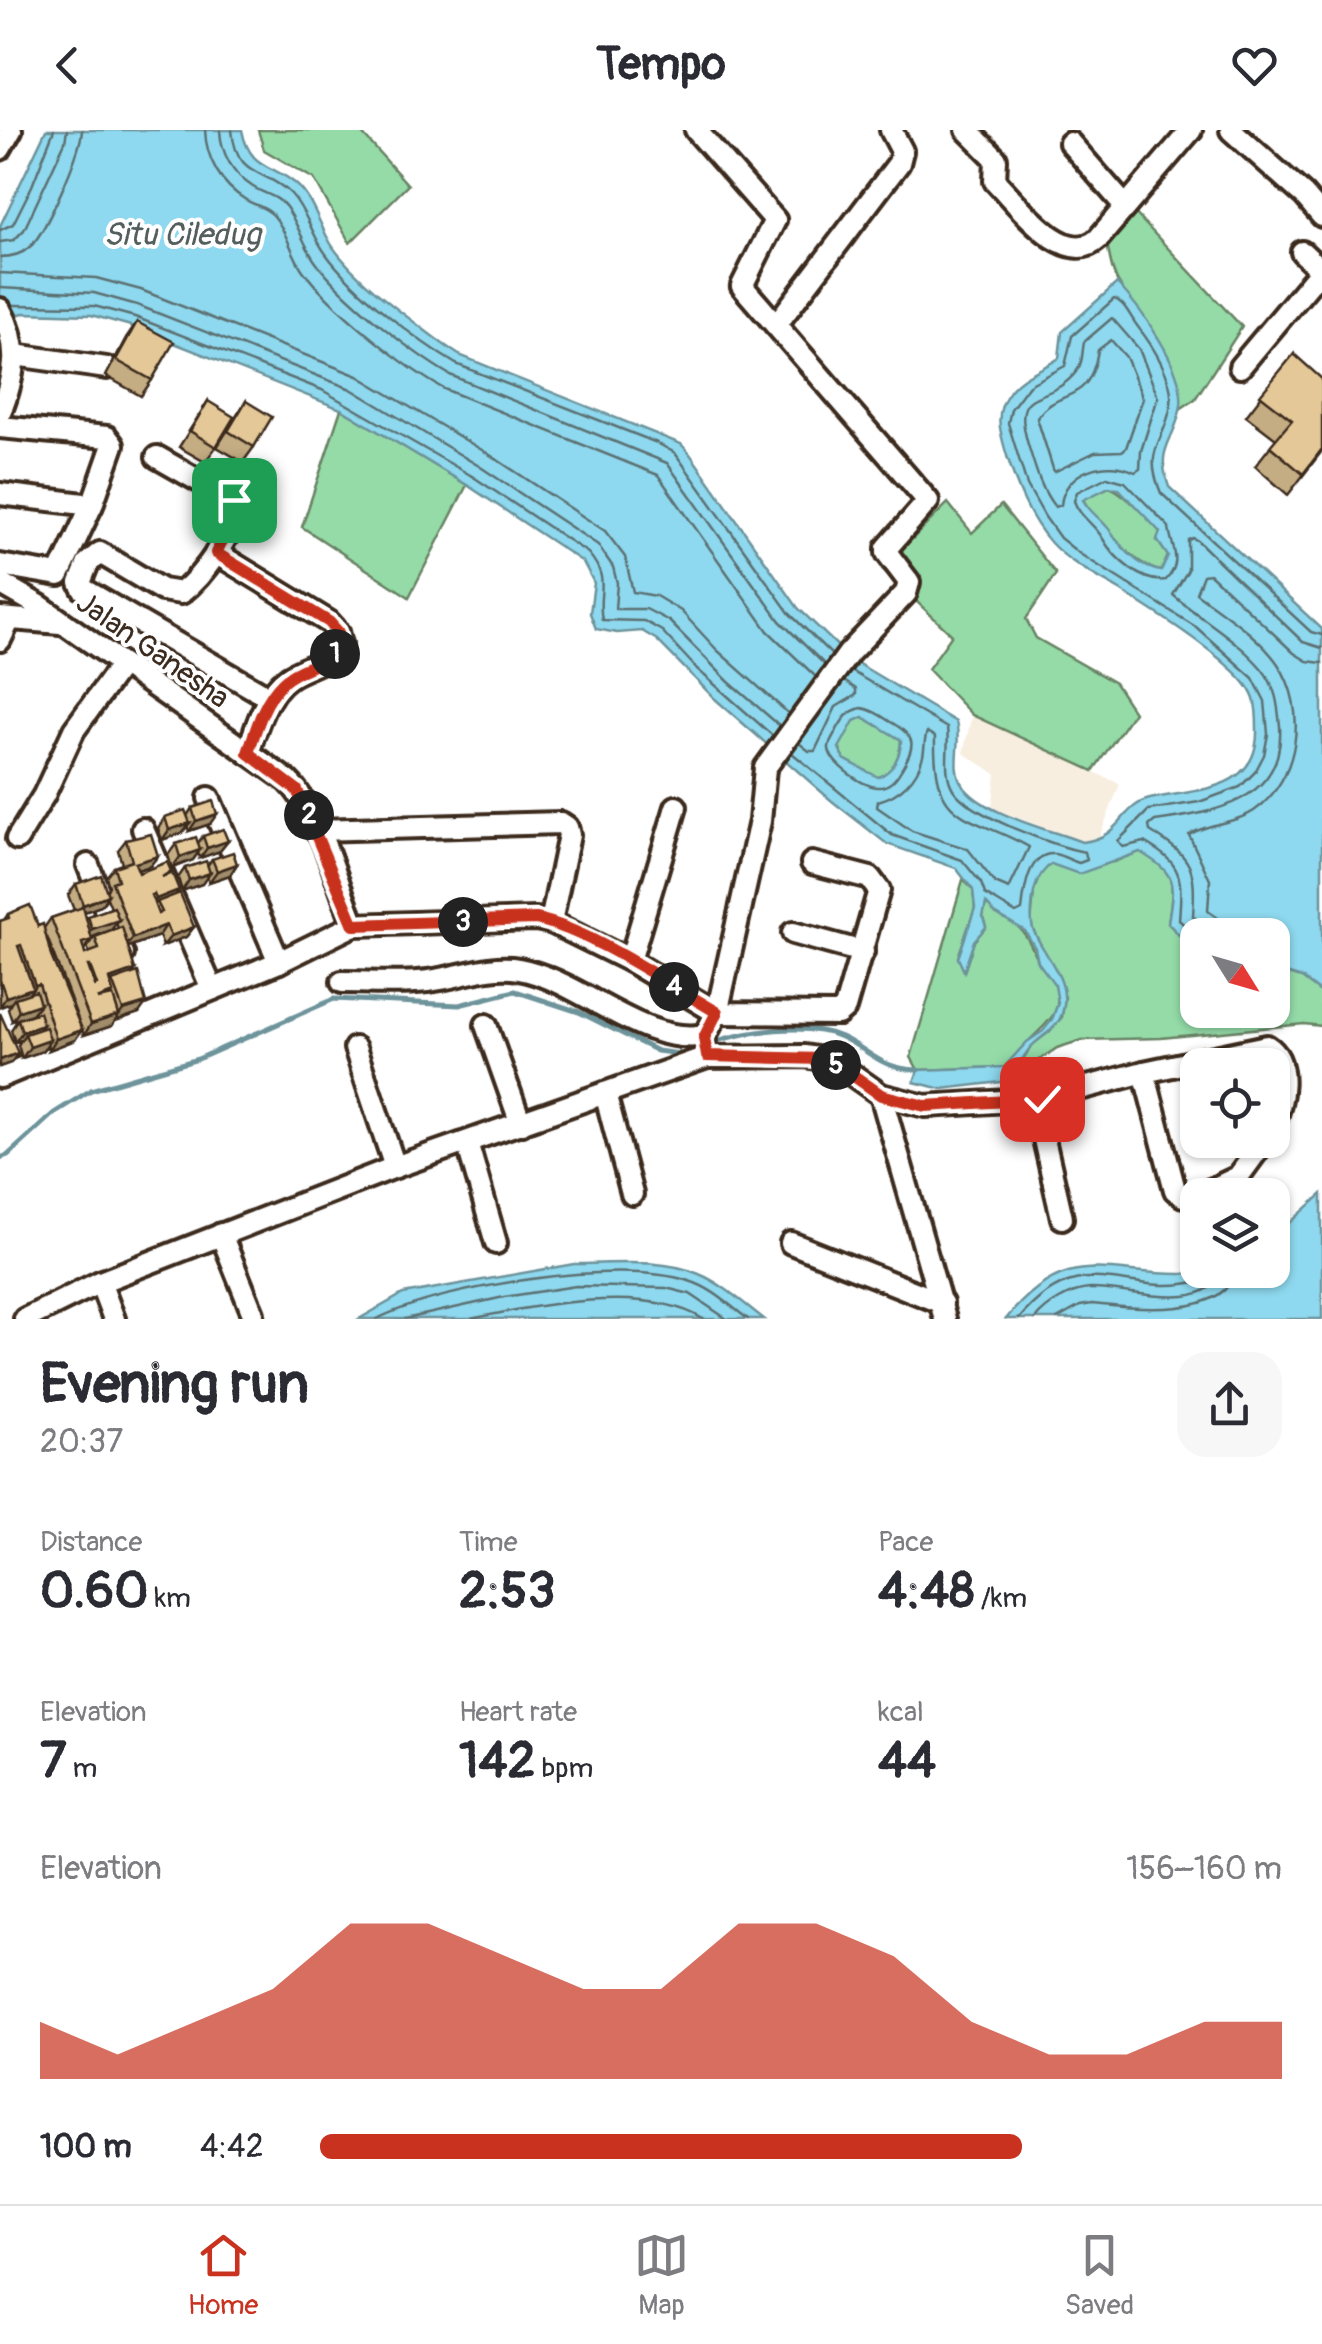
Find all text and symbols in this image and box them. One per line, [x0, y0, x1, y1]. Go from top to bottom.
text: Tempo [596, 37, 726, 93]
icon: back [40, 38, 95, 93]
icon: heart [1227, 38, 1282, 93]
water label: Situ Ciledug [104, 215, 263, 255]
pin [192, 458, 277, 543]
icon: arrive [207, 473, 262, 528]
street label: Jalan Ganesha [69, 584, 236, 717]
pin: 1 [310, 629, 360, 679]
text: 1 [330, 636, 340, 671]
pin: 2 [284, 790, 334, 840]
text: 2 [301, 797, 317, 832]
pin: 3 [438, 897, 488, 947]
text: 3 [455, 904, 471, 939]
north arrow [1180, 918, 1290, 1028]
map controls [1180, 918, 1290, 1288]
pin: 4 [649, 962, 699, 1012]
text: 4 [666, 969, 682, 1004]
pin: 5 [811, 1040, 861, 1090]
text: 5 [828, 1047, 844, 1082]
button: locate [1180, 1048, 1290, 1158]
pin [1000, 1057, 1085, 1142]
icon: check [1015, 1072, 1070, 1127]
button: layers [1180, 1178, 1290, 1288]
text: Evening run [40, 1350, 309, 1419]
button: share [1177, 1352, 1282, 1457]
text: 20:37 [40, 1422, 123, 1462]
text: Distance [40, 1525, 142, 1560]
text: Time [459, 1525, 518, 1560]
text: Pace [878, 1525, 933, 1560]
text: 0.60 [40, 1560, 148, 1623]
text: 2:53 [459, 1560, 555, 1623]
text: 4:48 [878, 1560, 975, 1623]
text: km [148, 1581, 191, 1616]
text: /km [975, 1581, 1027, 1616]
text: Elevation [40, 1695, 147, 1730]
text: Heart rate [459, 1695, 577, 1730]
text: kcal [878, 1695, 924, 1730]
text: 7 [40, 1730, 66, 1793]
text: 142 [459, 1730, 536, 1793]
text: 44 [878, 1730, 936, 1793]
text: m [66, 1751, 97, 1786]
text: bpm [536, 1751, 593, 1786]
text: Elevation [40, 1849, 162, 1889]
text: 156–160 m [1126, 1849, 1282, 1889]
text: 100 m [40, 2127, 132, 2167]
text: 4:42 [200, 2127, 264, 2167]
tab: Home [188, 2228, 258, 2323]
tab: Map [634, 2228, 689, 2323]
tab: Saved [1065, 2228, 1134, 2323]

